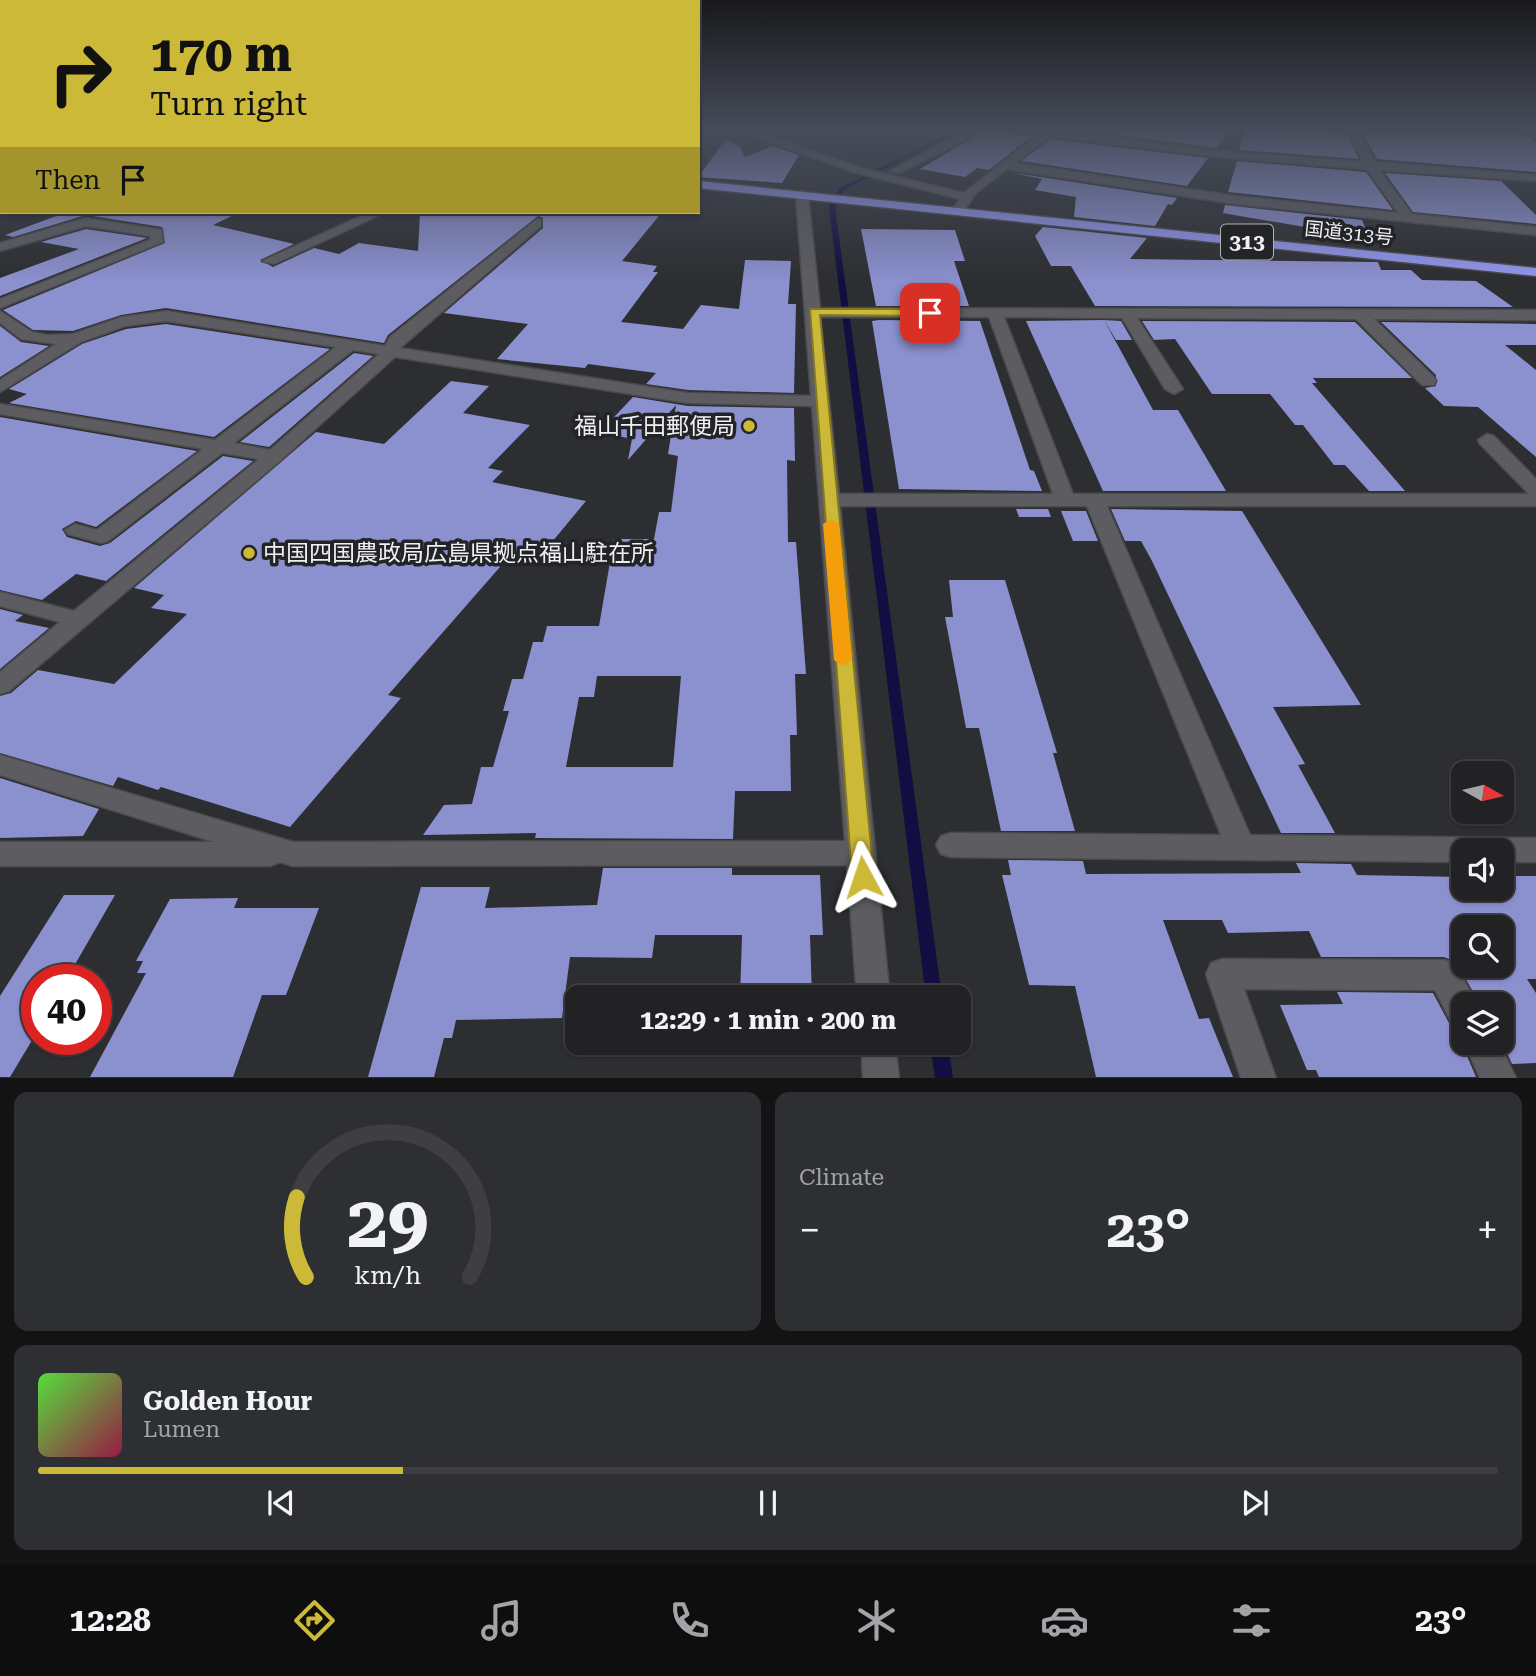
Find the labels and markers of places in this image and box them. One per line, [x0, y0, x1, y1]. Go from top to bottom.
pin [900, 283, 960, 343]
place label: 福山千田郵便局 [574, 413, 735, 440]
marker: 福山千田郵便局 [741, 418, 757, 434]
place label: 中国四国農政局広島県拠点福山駐在所 [263, 540, 654, 567]
marker: 中国四国農政局広島県拠点福山駐在所 [241, 545, 257, 561]

